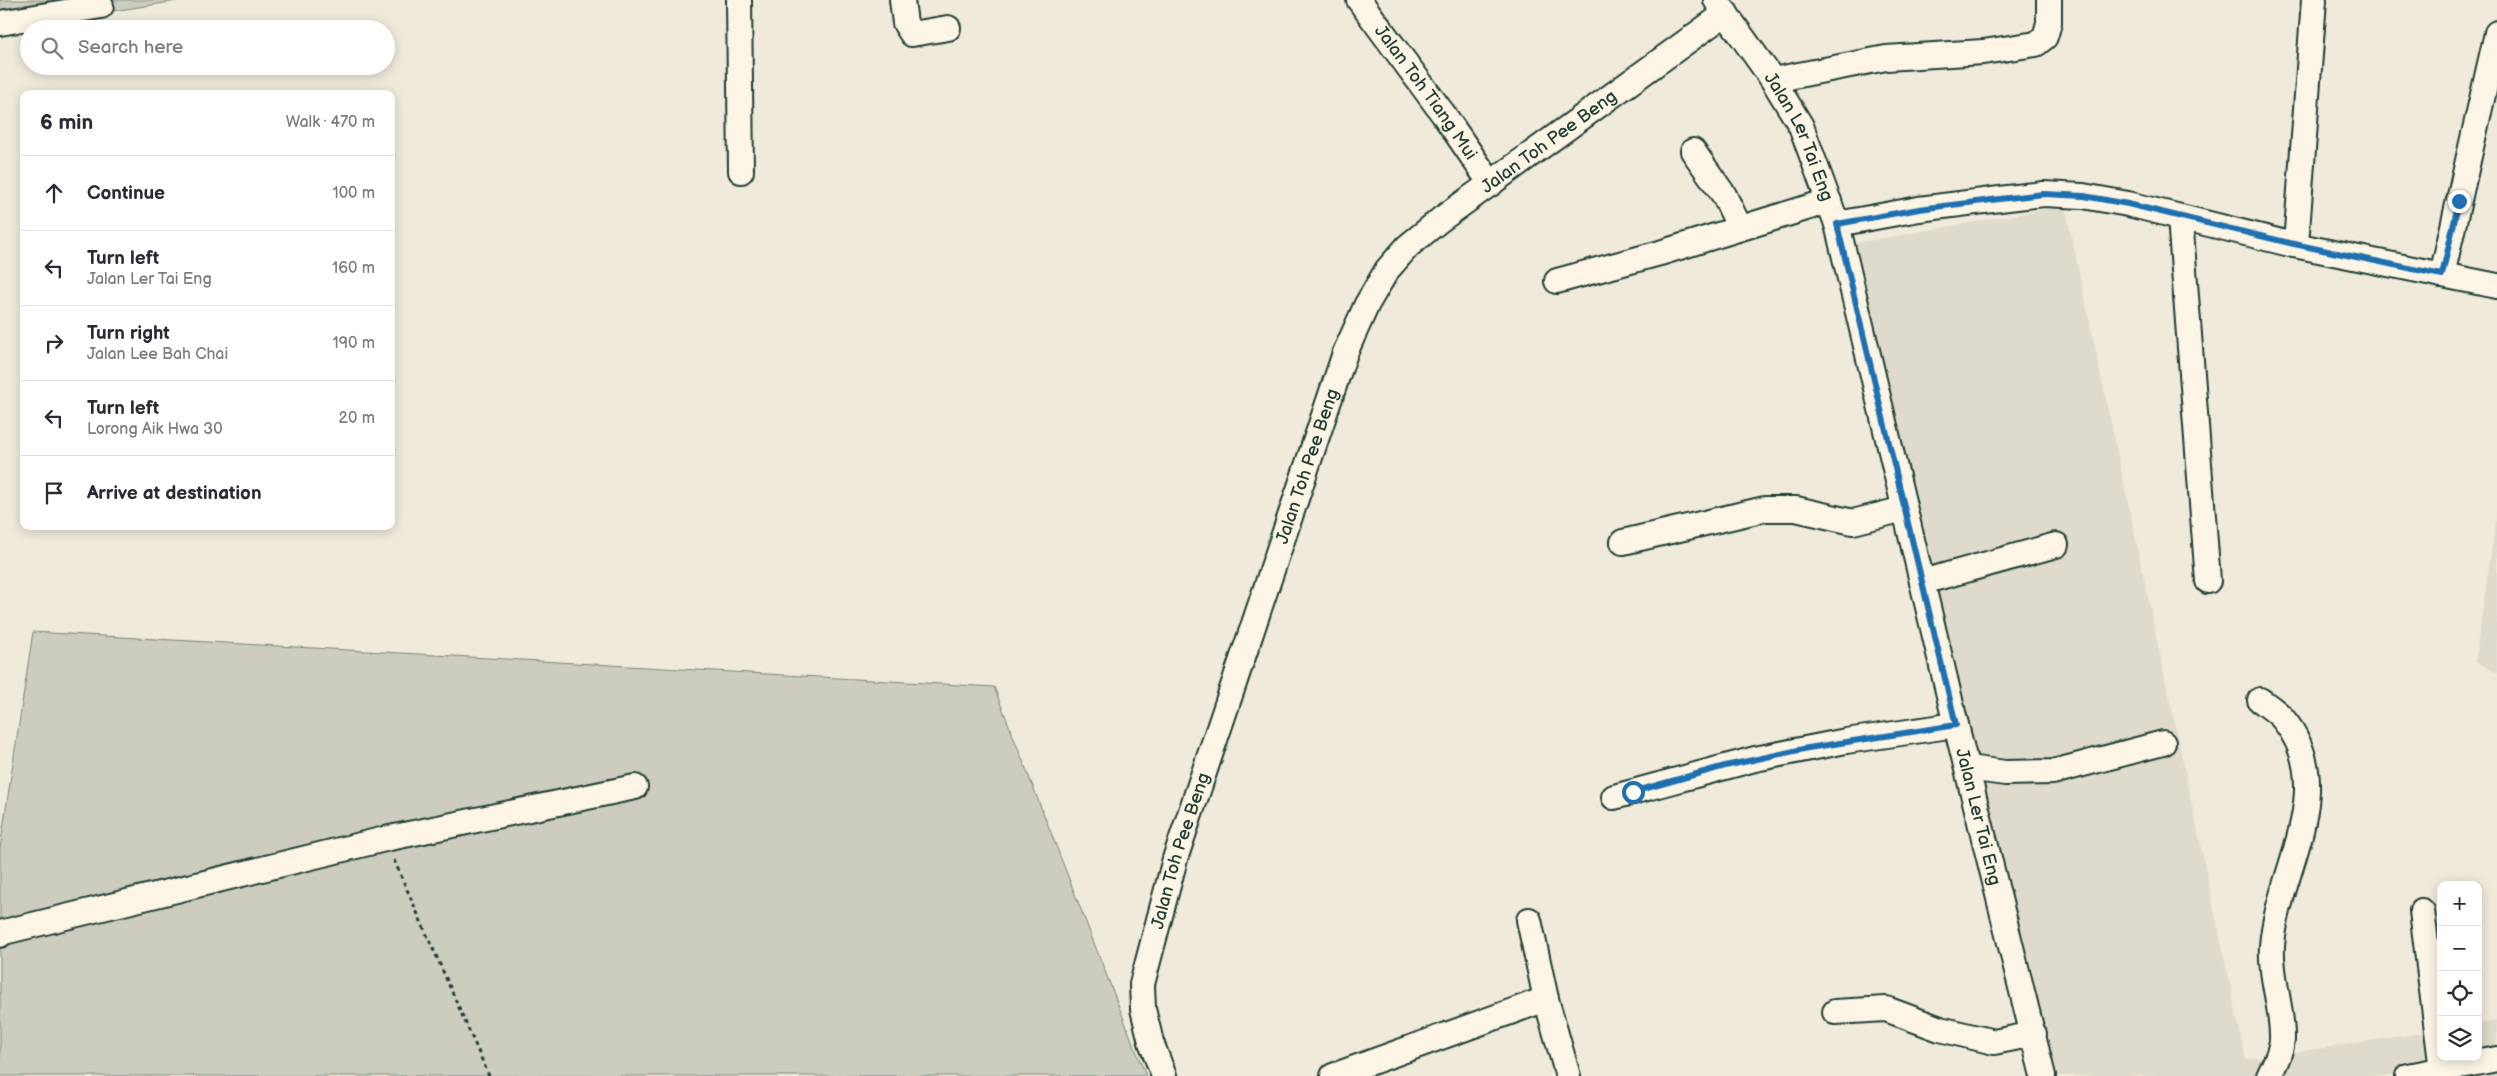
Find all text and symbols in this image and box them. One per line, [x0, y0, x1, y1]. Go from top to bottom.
search box [20, 20, 395, 75]
street label: Jalan Toh Tiang Mui [1370, 21, 1482, 163]
icon: search [38, 34, 66, 62]
text: Search here [78, 36, 183, 59]
street label: Jalan Ler Tai Eng [1760, 68, 1838, 204]
street label: Jalan Toh Pee Beng [1477, 85, 1621, 197]
text: 6 min [40, 110, 93, 135]
text: Walk · 470 m [286, 113, 375, 132]
icon: ahead [40, 179, 68, 207]
text: Continue [87, 182, 165, 205]
text: 100 m [332, 184, 375, 203]
route end [2448, 190, 2471, 213]
text: Turn left [87, 247, 159, 270]
icon: left [40, 254, 68, 282]
text: 160 m [332, 259, 375, 278]
text: Jalan Ler Tai Eng [87, 270, 212, 289]
text: Turn right [87, 322, 170, 345]
icon: right [40, 329, 68, 357]
text: 190 m [333, 334, 375, 353]
text: Jalan Lee Bah Chai [87, 345, 228, 364]
street label: Jalan Toh Pee Beng [1271, 386, 1343, 546]
text: Turn left [87, 397, 159, 420]
icon: left [40, 404, 68, 432]
text: 20 m [339, 409, 375, 428]
text: Lorong Aik Hwa 30 [87, 420, 223, 439]
icon: arrive [40, 479, 68, 507]
text: Arrive at destination [87, 482, 262, 505]
street label: Jalan Ler Tai Eng [1952, 746, 2006, 887]
street label: Jalan Toh Pee Beng [1147, 770, 1214, 931]
route start [1622, 781, 1645, 804]
map controls [2437, 881, 2482, 1061]
button: + [2437, 881, 2482, 926]
button: − [2437, 926, 2482, 971]
button: locate [2437, 971, 2482, 1016]
button: layers [2437, 1016, 2482, 1061]

